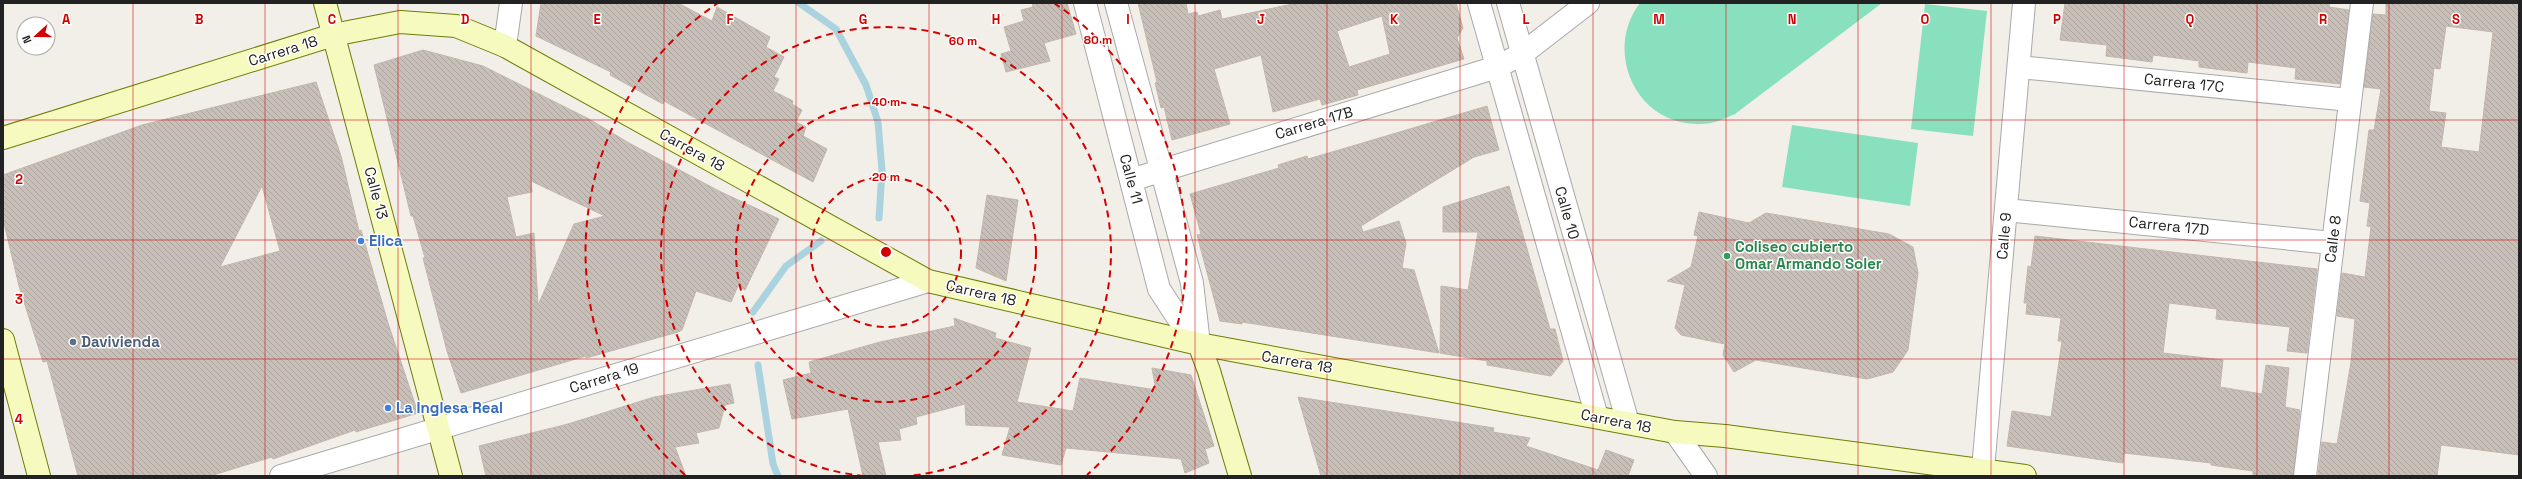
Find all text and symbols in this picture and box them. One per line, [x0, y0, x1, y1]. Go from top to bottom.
text: A [62, 11, 71, 28]
text: B [195, 11, 204, 28]
text: C [328, 11, 336, 28]
text: D [461, 11, 470, 28]
text: E [593, 11, 601, 28]
text: F [727, 11, 734, 28]
text: G [859, 11, 867, 28]
text: H [992, 11, 1000, 28]
text: I [1126, 11, 1130, 28]
text: J [1257, 11, 1265, 28]
text: K [1390, 11, 1399, 28]
text: L [1522, 11, 1530, 28]
text: M [1653, 11, 1665, 28]
text: N [1788, 11, 1796, 28]
text: O [1921, 11, 1930, 28]
text: P [2053, 11, 2061, 28]
text: Q [2186, 11, 2195, 28]
text: R [2319, 11, 2327, 28]
text: S [2452, 11, 2460, 28]
north arrow [16, 16, 56, 56]
street label: Carrera 18 [246, 31, 320, 70]
text: 80 m [1084, 32, 1112, 48]
text: 60 m [949, 33, 977, 49]
text: N [19, 34, 35, 46]
street label: Carrera 17C [2143, 69, 2225, 96]
text: 40 m [872, 94, 900, 110]
street label: Carrera 17B [1272, 102, 1355, 143]
street label: Carrera 18 [656, 124, 728, 175]
street label: Calle 11 [1116, 152, 1147, 206]
street label: Calle 13 [360, 164, 393, 221]
text: 20 m [872, 169, 900, 185]
text: 2 [15, 171, 23, 188]
street label: Calle 10 [1551, 184, 1584, 242]
street label: Calle 9 [1992, 211, 2015, 260]
street label: Carrera 17D [2128, 212, 2210, 239]
street label: Calle 8 [2320, 214, 2345, 264]
place label: Elica [369, 231, 403, 250]
marker: Elica [356, 236, 366, 246]
place label: Coliseo cubierto Omar Armando Soler [1735, 237, 1882, 273]
centre of rings [879, 245, 893, 259]
marker: Coliseo cubierto Omar Armando Soler [1722, 251, 1732, 261]
street label: Carrera 18 [944, 275, 1018, 310]
text: 3 [15, 291, 23, 308]
place label: Davivienda [81, 332, 160, 351]
marker: Davivienda [68, 337, 78, 347]
street label: Carrera 18 [1260, 346, 1334, 377]
street label: Carrera 19 [567, 358, 641, 397]
place label: La Inglesa Real [396, 398, 503, 417]
marker: La Inglesa Real [383, 403, 393, 413]
street label: Carrera 18 [1579, 404, 1653, 437]
text: 4 [15, 411, 23, 428]

